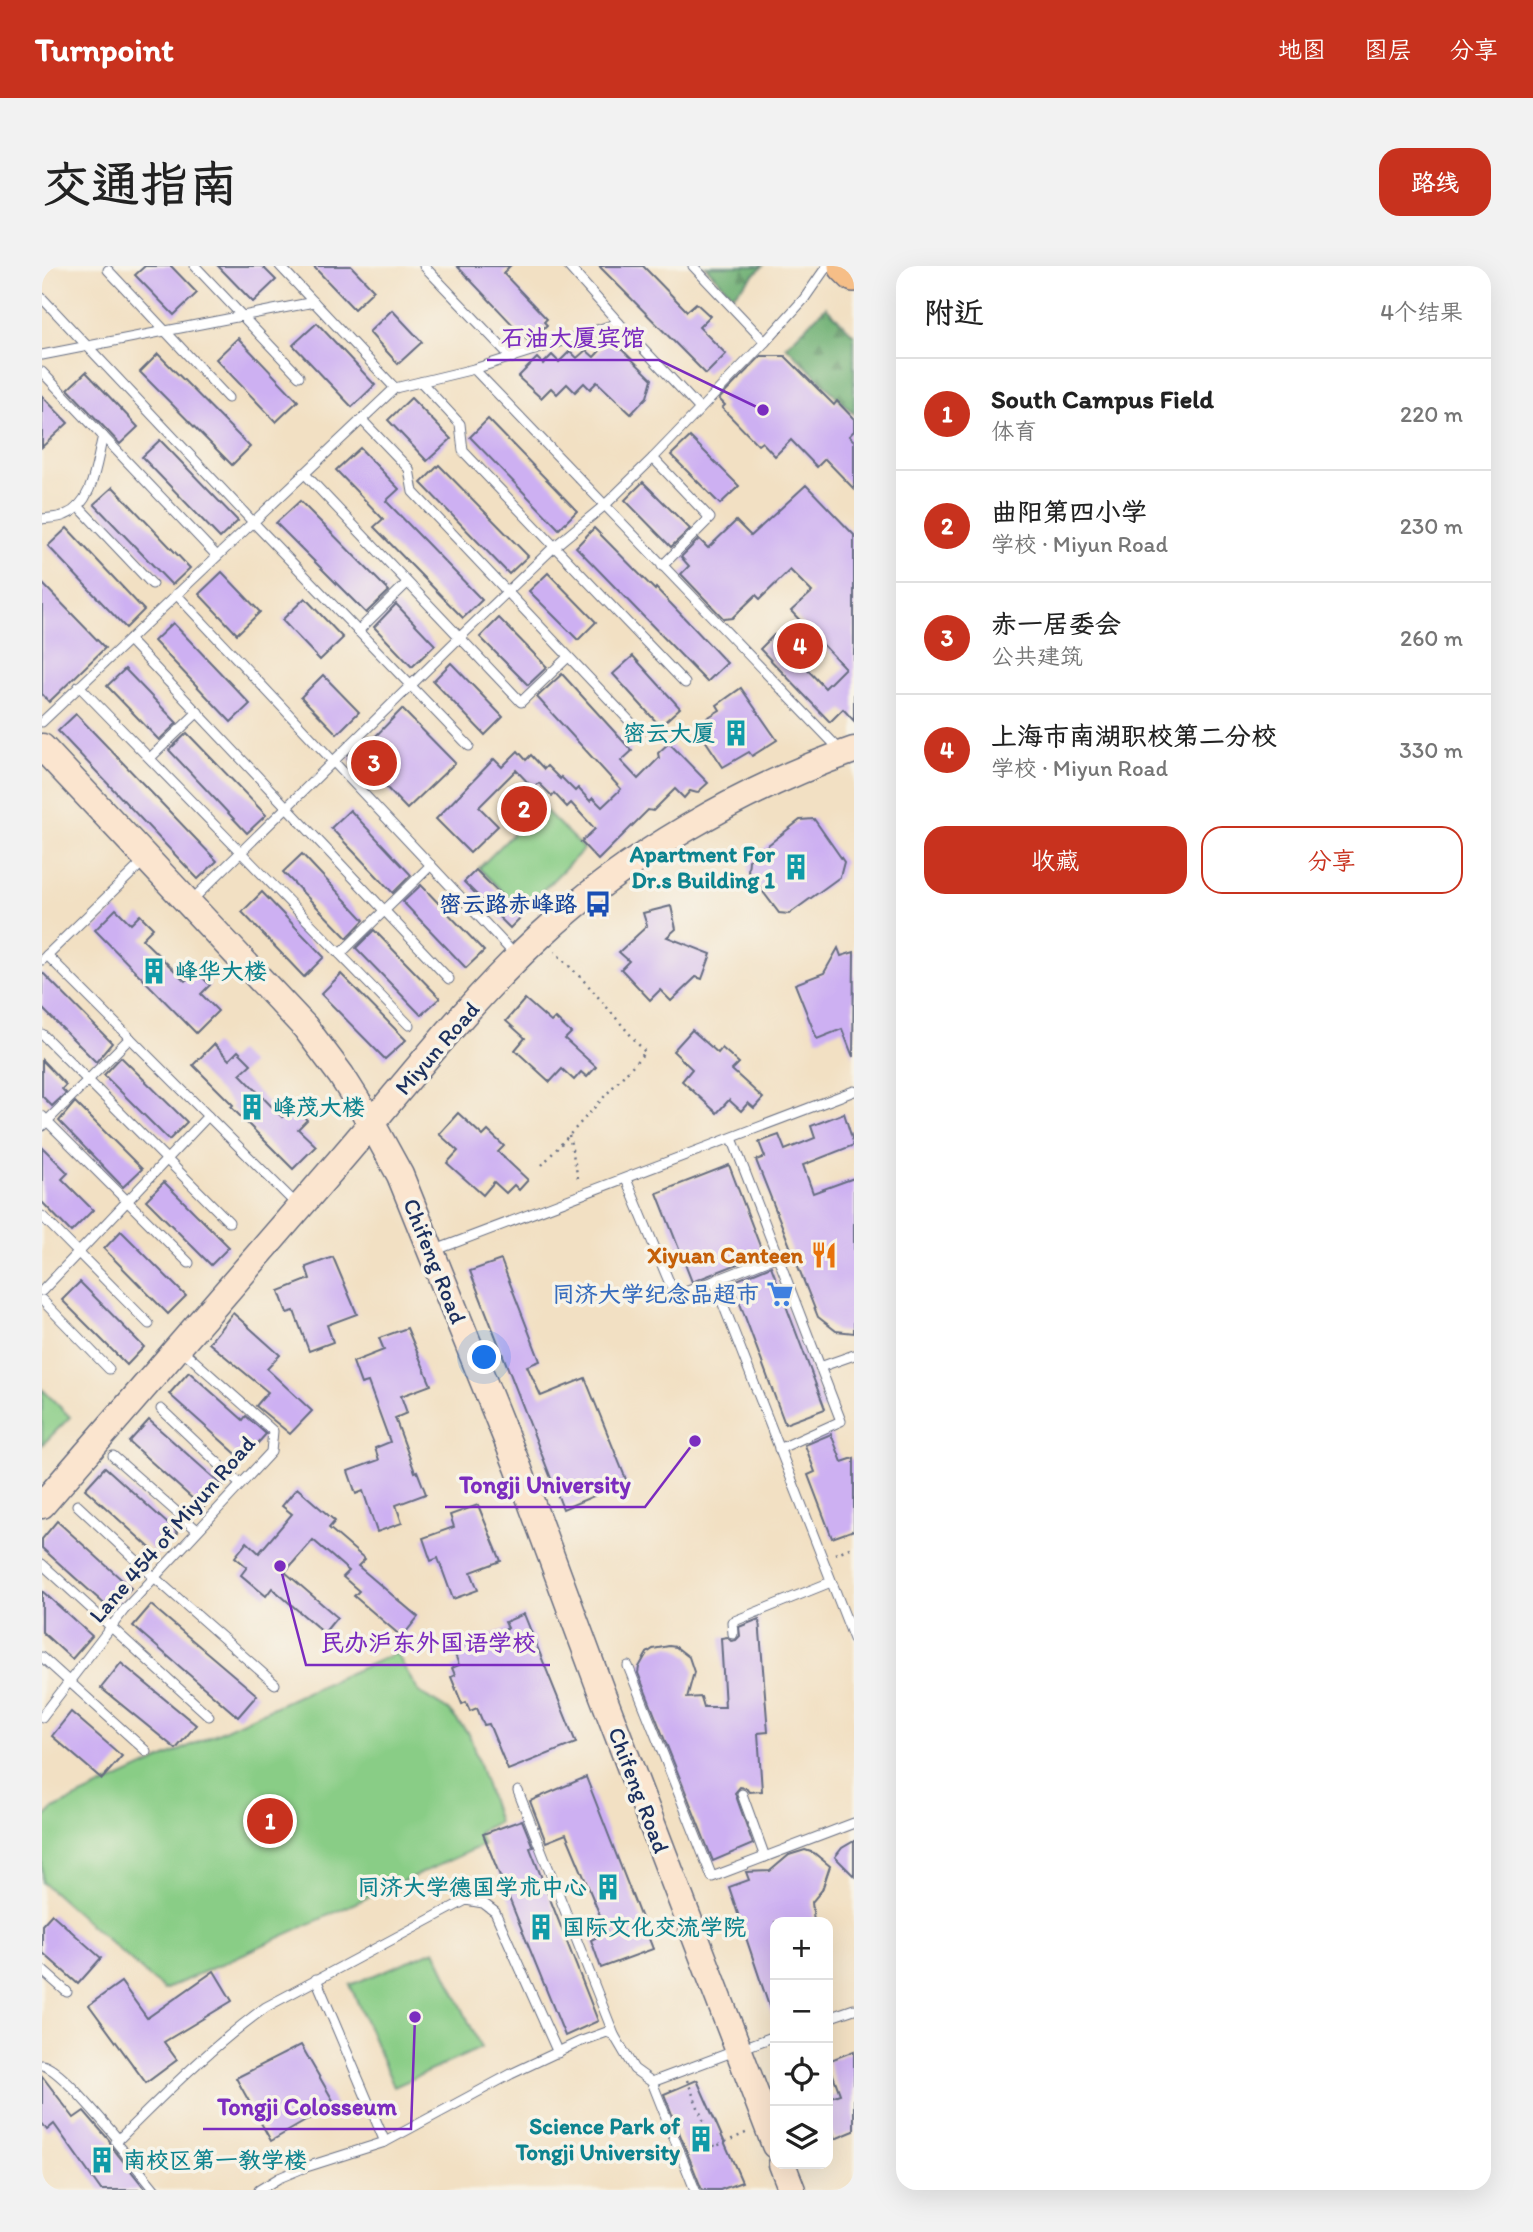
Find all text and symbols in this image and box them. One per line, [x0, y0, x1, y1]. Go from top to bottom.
text: Turnpoint [35, 30, 174, 69]
text: 地图 [1278, 35, 1326, 64]
text: 图层 [1364, 35, 1412, 64]
text: 分享 [1450, 35, 1498, 64]
button: 路线 [1379, 148, 1491, 216]
text: 交通指南 [42, 154, 238, 213]
text: 附近 [924, 294, 984, 331]
text: 4个结果 [1380, 298, 1463, 326]
callout: 石油大厦宾馆 [487, 315, 659, 360]
text: 石油大厦宾馆 [501, 323, 645, 352]
text: South Campus Field [991, 383, 1214, 415]
text: 1 [942, 400, 952, 428]
text: 220 m [1400, 400, 1463, 428]
text: 体育 [991, 417, 1037, 445]
text: 曲阳第四小学 [991, 496, 1147, 528]
text: 2 [941, 512, 953, 540]
text: 230 m [1400, 512, 1463, 540]
text: 学校 · Miyun Road [991, 530, 1168, 558]
text: 赤一居委会 [991, 608, 1121, 640]
pin: 4 [777, 620, 823, 672]
text: 3 [941, 624, 953, 652]
text: 260 m [1400, 624, 1463, 652]
text: 公共建筑 [991, 642, 1083, 670]
building icon: 密云大厦 [721, 718, 751, 748]
place label: 密云大厦 [623, 719, 715, 747]
text: 上海市南湖职校第二分校 [991, 720, 1277, 752]
text: 4 [940, 736, 954, 764]
text: 330 m [1399, 736, 1463, 764]
pin: 3 [351, 737, 397, 789]
text: 学校 · Miyun Road [991, 754, 1168, 782]
pin: 2 [501, 783, 547, 835]
button: 收藏 [924, 826, 1187, 894]
button: 分享 [1201, 826, 1463, 894]
place label: Apartment For Dr.s Building 1 [629, 840, 776, 894]
building icon: Apartment For Dr.s Building 1 [781, 852, 811, 882]
bus stop icon: 密云路赤峰路 [583, 889, 613, 919]
place label: 密云路赤峰路 [439, 890, 577, 918]
building icon: 峰华大楼 [139, 956, 169, 986]
place label: 峰华大楼 [175, 957, 267, 985]
street label: Miyun Road [389, 995, 486, 1101]
building icon: 峰茂大楼 [237, 1092, 267, 1122]
place label: 峰茂大楼 [273, 1093, 365, 1121]
street label: Chifeng Road [397, 1194, 473, 1328]
restaurant icon: Xiyuan Canteen [809, 1240, 839, 1270]
place label: Xiyuan Canteen [647, 1241, 804, 1269]
supermarket icon: 同济大学纪念品超市 [765, 1279, 795, 1309]
place label: 同济大学纪念品超市 [552, 1280, 759, 1308]
your location [467, 1340, 501, 1374]
street label: Lane 454 of Miyun Road [83, 1429, 261, 1628]
callout: Tongji University [445, 1462, 645, 1507]
text: Tongji University [458, 1470, 631, 1500]
callout: 民办沪东外国语学校 [306, 1620, 550, 1665]
text: 民办沪东外国语学校 [320, 1628, 536, 1657]
street label: Chifeng Road [602, 1723, 676, 1857]
pin: 1 [247, 1795, 293, 1847]
building icon: 同济大学德国学术中心 [593, 1872, 623, 1902]
place label: 同济大学德国学术中心 [357, 1873, 587, 1901]
building icon: 国际文化交流学院 [526, 1912, 556, 1942]
place label: 国际文化交流学院 [562, 1913, 746, 1941]
map controls [770, 1917, 833, 2169]
button: + [770, 1917, 833, 1980]
button: − [770, 1980, 833, 2043]
button: locate [770, 2043, 833, 2106]
callout: Tongji Colosseum [203, 2084, 411, 2129]
text: Tongji Colosseum [216, 2092, 398, 2122]
button: layers [770, 2106, 833, 2169]
place label: Science Park of Tongji University [515, 2112, 681, 2166]
building icon: Science Park of Tongji University [686, 2124, 716, 2154]
building icon: 南校区第一教学楼 [87, 2145, 117, 2175]
place label: 南校区第一教学楼 [123, 2146, 307, 2174]

